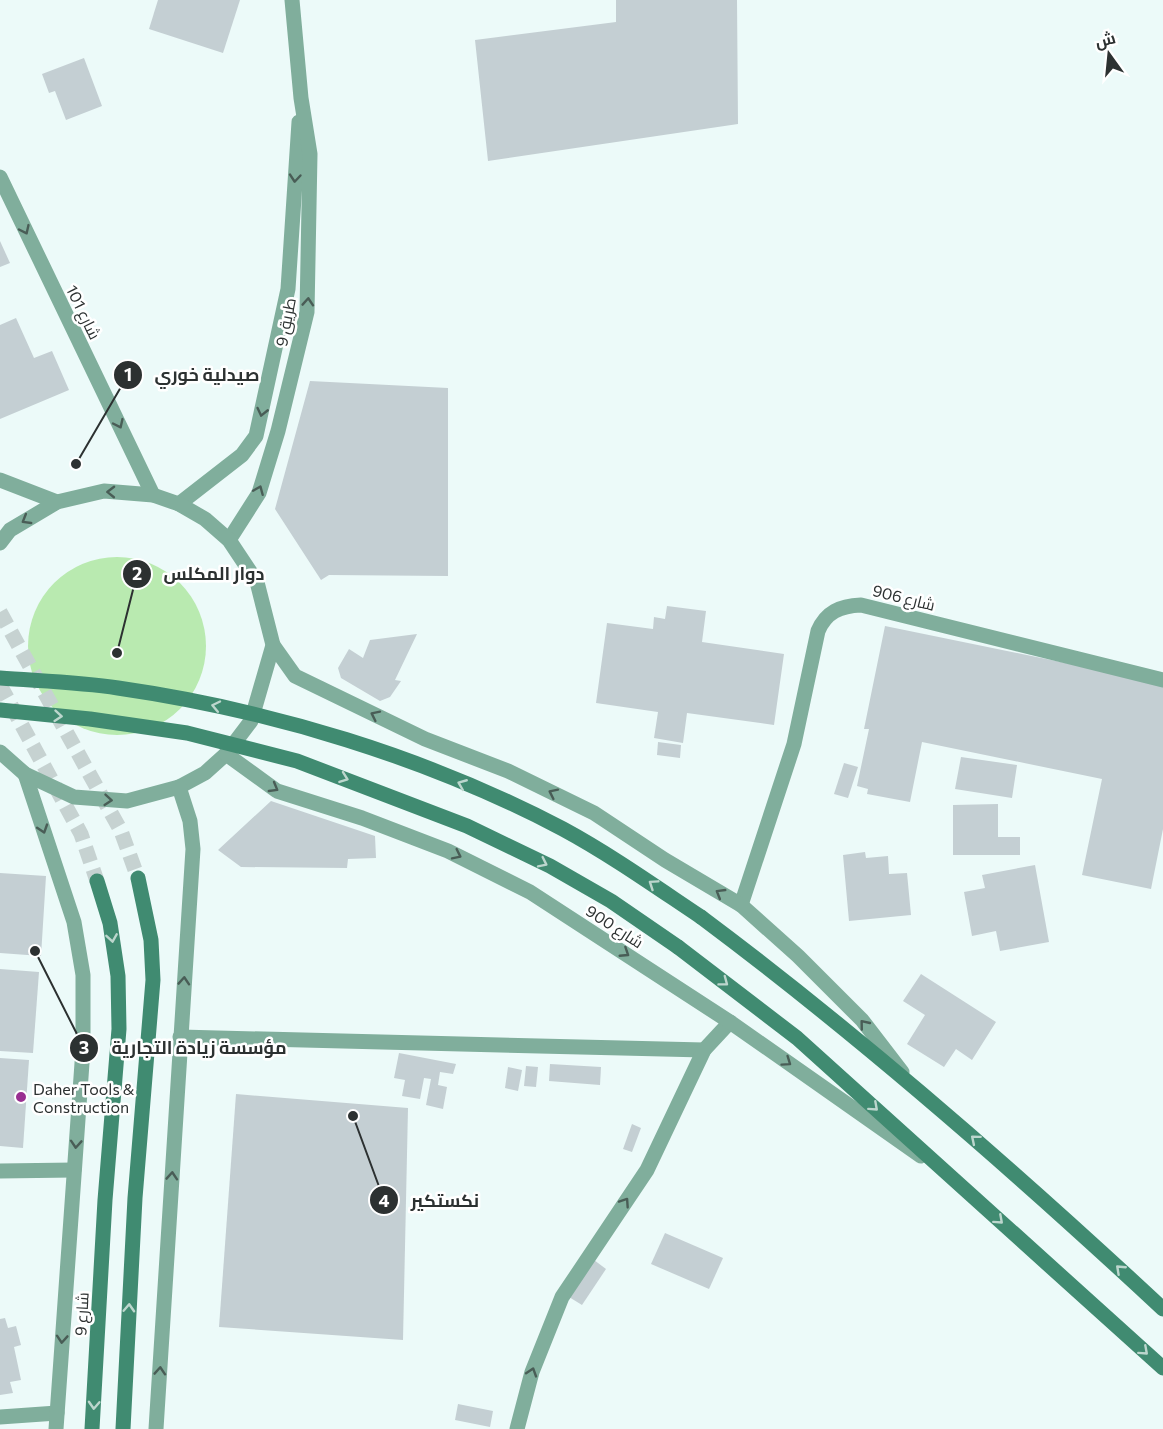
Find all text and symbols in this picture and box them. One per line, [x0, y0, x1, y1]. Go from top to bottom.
north arrow [1079, 24, 1139, 84]
text: ش [1093, 27, 1118, 52]
one-way arrow [289, 173, 302, 182]
one-way arrow [17, 223, 29, 234]
street label: شارع 101 [60, 282, 105, 344]
street label: طريق 9 [271, 296, 301, 348]
one-way arrow [301, 297, 314, 306]
callout: صيدلية خوري [113, 357, 271, 393]
text: 1 [124, 363, 132, 385]
text: صيدلية خوري [155, 363, 259, 389]
one-way arrow [257, 407, 270, 417]
one-way arrow [112, 417, 124, 428]
one-way arrow [251, 485, 263, 496]
one-way arrow [106, 486, 115, 498]
one-way arrow [22, 513, 32, 525]
callout: دوار المكلس [122, 556, 277, 592]
text: 2 [132, 562, 142, 584]
text: دوار المكلس [164, 562, 265, 585]
street label: شارع 906 [870, 580, 937, 617]
one-way arrow [212, 700, 222, 713]
one-way arrow [54, 709, 63, 722]
one-way arrow [370, 710, 381, 722]
one-way arrow [338, 771, 349, 784]
one-way arrow [457, 779, 468, 791]
one-way arrow [268, 780, 278, 792]
one-way arrow [549, 788, 560, 800]
one-way arrow [103, 793, 113, 806]
one-way arrow [36, 823, 49, 834]
one-way arrow [450, 848, 461, 860]
one-way arrow [536, 855, 547, 867]
one-way arrow [648, 881, 659, 892]
one-way arrow [716, 889, 726, 900]
street label: شارع 900 [581, 900, 647, 954]
one-way arrow [106, 933, 118, 942]
one-way arrow [619, 946, 629, 958]
one-way arrow [717, 975, 728, 986]
one-way arrow [177, 977, 190, 986]
one-way arrow [861, 1019, 872, 1030]
callout: مؤسسة زيادة التجارية [69, 1030, 298, 1066]
text: 3 [79, 1036, 89, 1058]
text: مؤسسة زيادة التجارية [111, 1036, 287, 1059]
one-way arrow [780, 1055, 791, 1066]
place label: Daher Tools & Construction [33, 1079, 135, 1116]
marker: Daher Tools & Construction [14, 1090, 28, 1104]
one-way arrow [867, 1100, 877, 1111]
one-way arrow [971, 1135, 982, 1146]
one-way arrow [70, 1140, 83, 1149]
one-way arrow [165, 1171, 178, 1180]
callout: نكستكير [369, 1182, 491, 1218]
text: 4 [378, 1189, 390, 1211]
text: نكستكير [410, 1189, 479, 1212]
one-way arrow [618, 1198, 629, 1209]
one-way arrow [992, 1213, 1003, 1224]
one-way arrow [1117, 1265, 1127, 1276]
street label: شارع 9 [70, 1292, 95, 1337]
one-way arrow [123, 1303, 136, 1312]
one-way arrow [56, 1334, 69, 1343]
one-way arrow [1137, 1344, 1147, 1355]
one-way arrow [153, 1366, 166, 1375]
one-way arrow [525, 1367, 537, 1378]
one-way arrow [87, 1401, 100, 1410]

